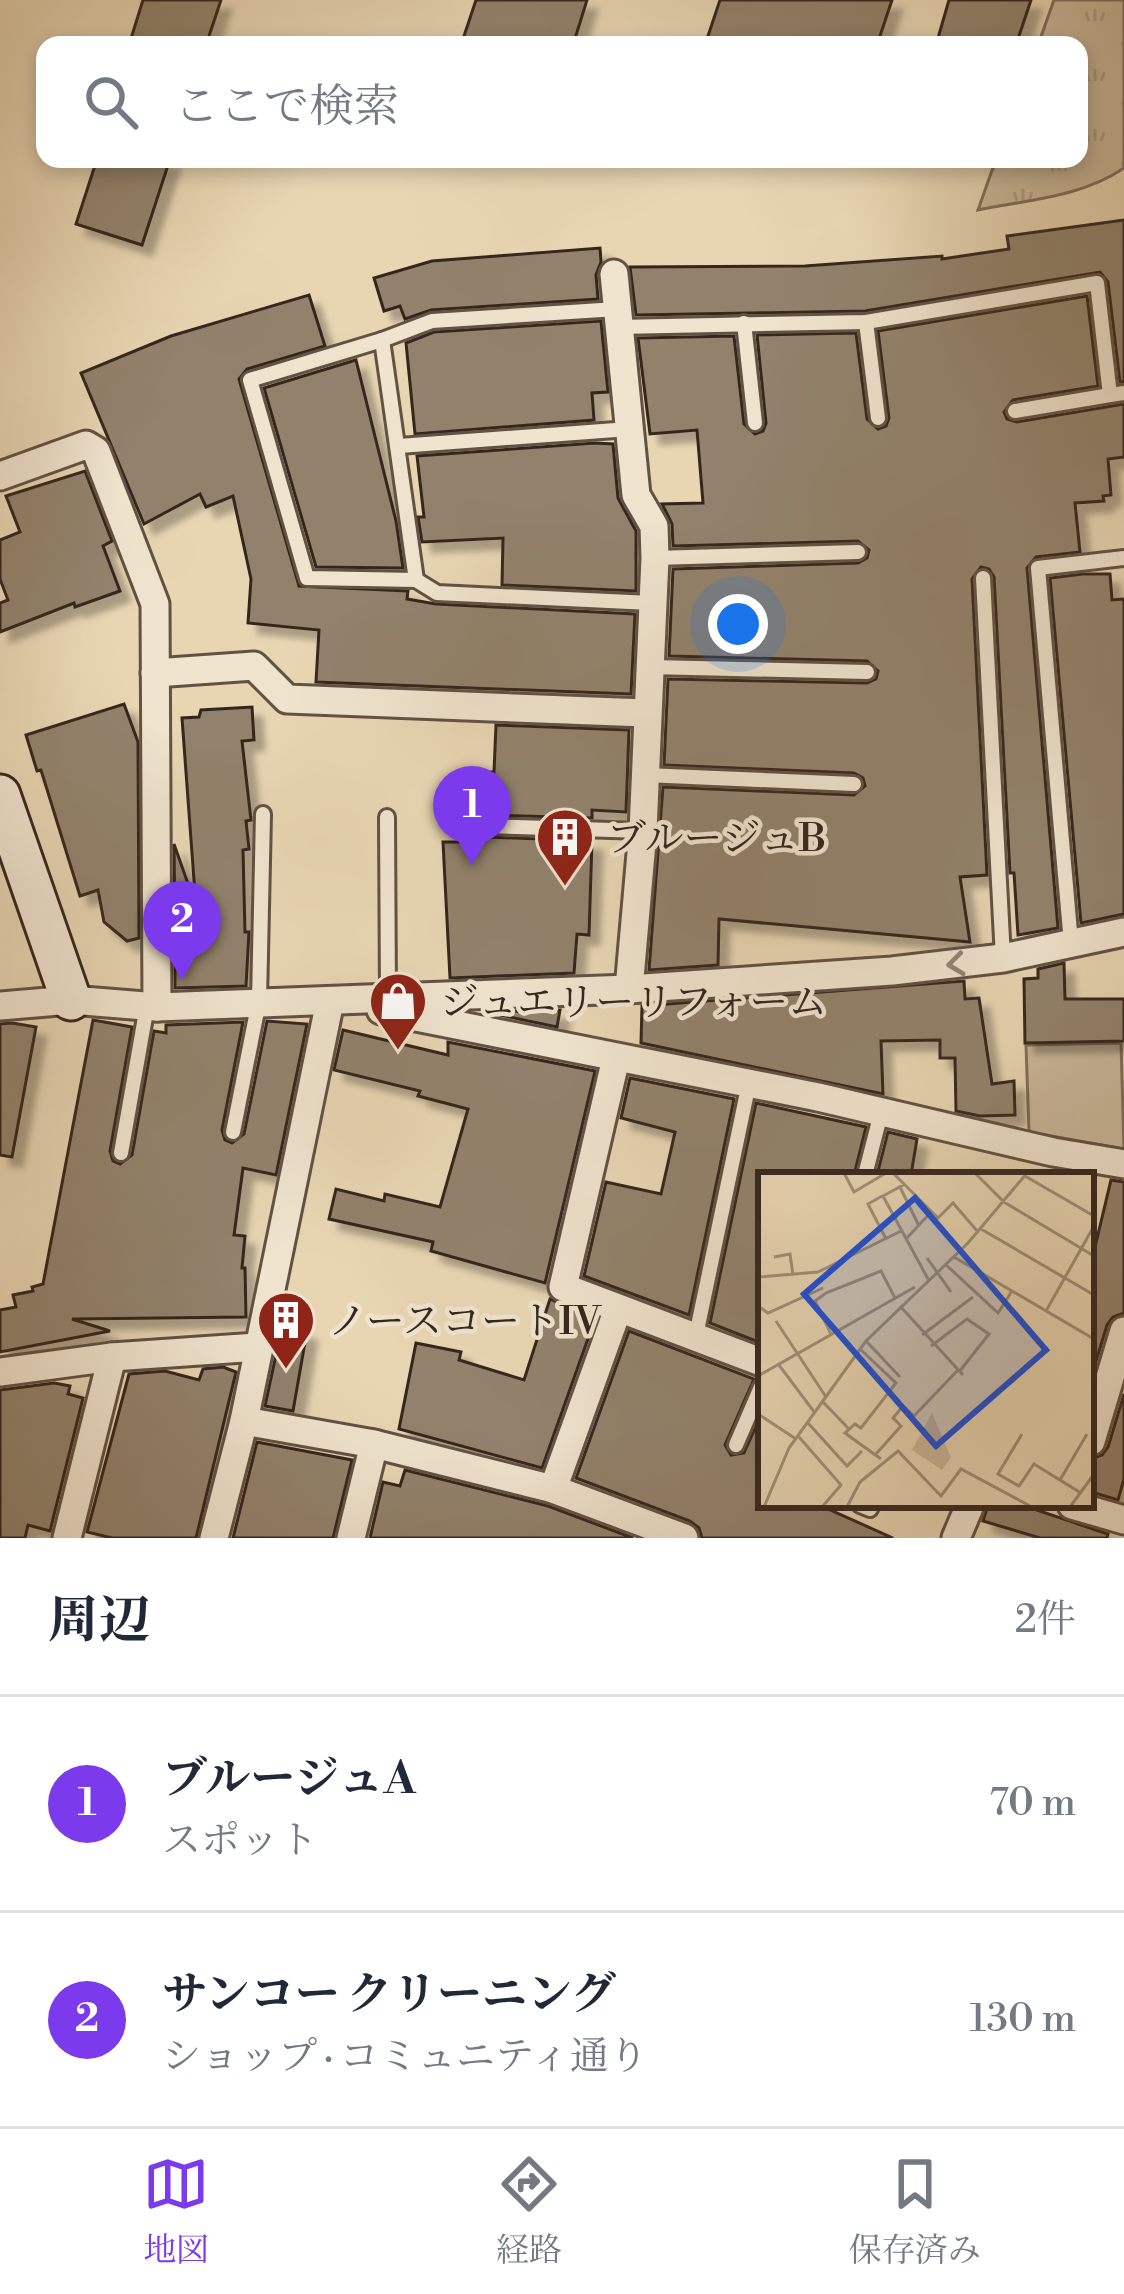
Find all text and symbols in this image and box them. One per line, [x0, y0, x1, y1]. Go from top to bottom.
search box [36, 36, 1088, 168]
icon: search [78, 69, 144, 135]
text: ここで検索 [174, 79, 399, 136]
your location [708, 594, 768, 654]
pin: 1 [433, 766, 511, 865]
building icon: ブルージュB [534, 806, 596, 888]
place label: ブルージュB [607, 815, 826, 864]
pin: 2 [143, 881, 221, 980]
one-way arrow [946, 950, 966, 976]
shop icon: ジュエリーリフォーム [367, 970, 429, 1052]
place label: ジュエリーリフォーム [440, 979, 827, 1028]
inset map [758, 1172, 1094, 1508]
building icon: ノースコートIV [255, 1289, 317, 1371]
place label: ノースコートIV [328, 1298, 603, 1347]
text: 周辺 [48, 1590, 150, 1654]
text: 2件 [1015, 1596, 1076, 1645]
text: ブルージュA [162, 1751, 416, 1808]
text: 1 [78, 1779, 96, 1828]
text: 70 m [989, 1779, 1076, 1828]
text: スポット [162, 1817, 318, 1866]
text: サンコー クリーニング [162, 1967, 616, 2024]
text: 2 [75, 1995, 99, 2044]
text: 130 m [970, 1995, 1076, 2044]
text: ショップ · コミュニティ通り [162, 2033, 648, 2082]
tab: 地図 [143, 2151, 209, 2272]
tab: 経路 [496, 2151, 562, 2272]
tab: 保存済み [849, 2151, 981, 2272]

